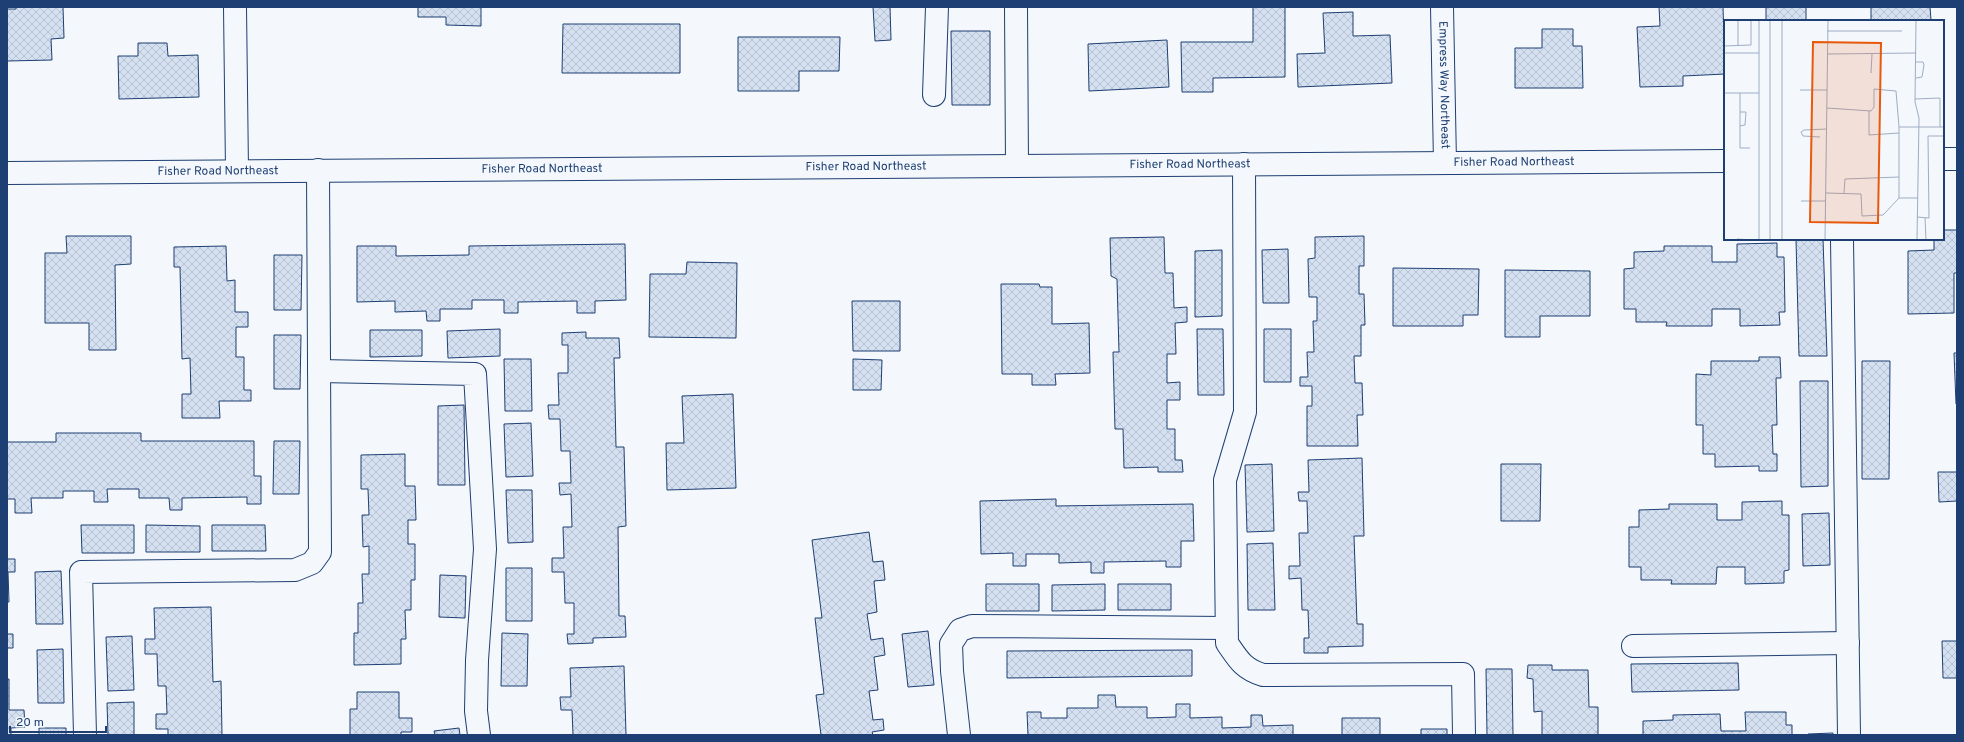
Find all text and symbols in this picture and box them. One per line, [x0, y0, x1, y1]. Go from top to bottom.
inset map [1724, 20, 1944, 240]
street label: Empress Way Northeast [1434, 21, 1453, 149]
street label: Fisher Road Northeast [1453, 154, 1575, 171]
street label: Fisher Road Northeast [1129, 156, 1251, 173]
street label: Fisher Road Northeast [805, 159, 927, 175]
street label: Fisher Road Northeast [481, 161, 603, 178]
street label: Fisher Road Northeast [157, 163, 279, 180]
scale bar [10, 708, 106, 734]
text: 20 m [16, 715, 44, 731]

